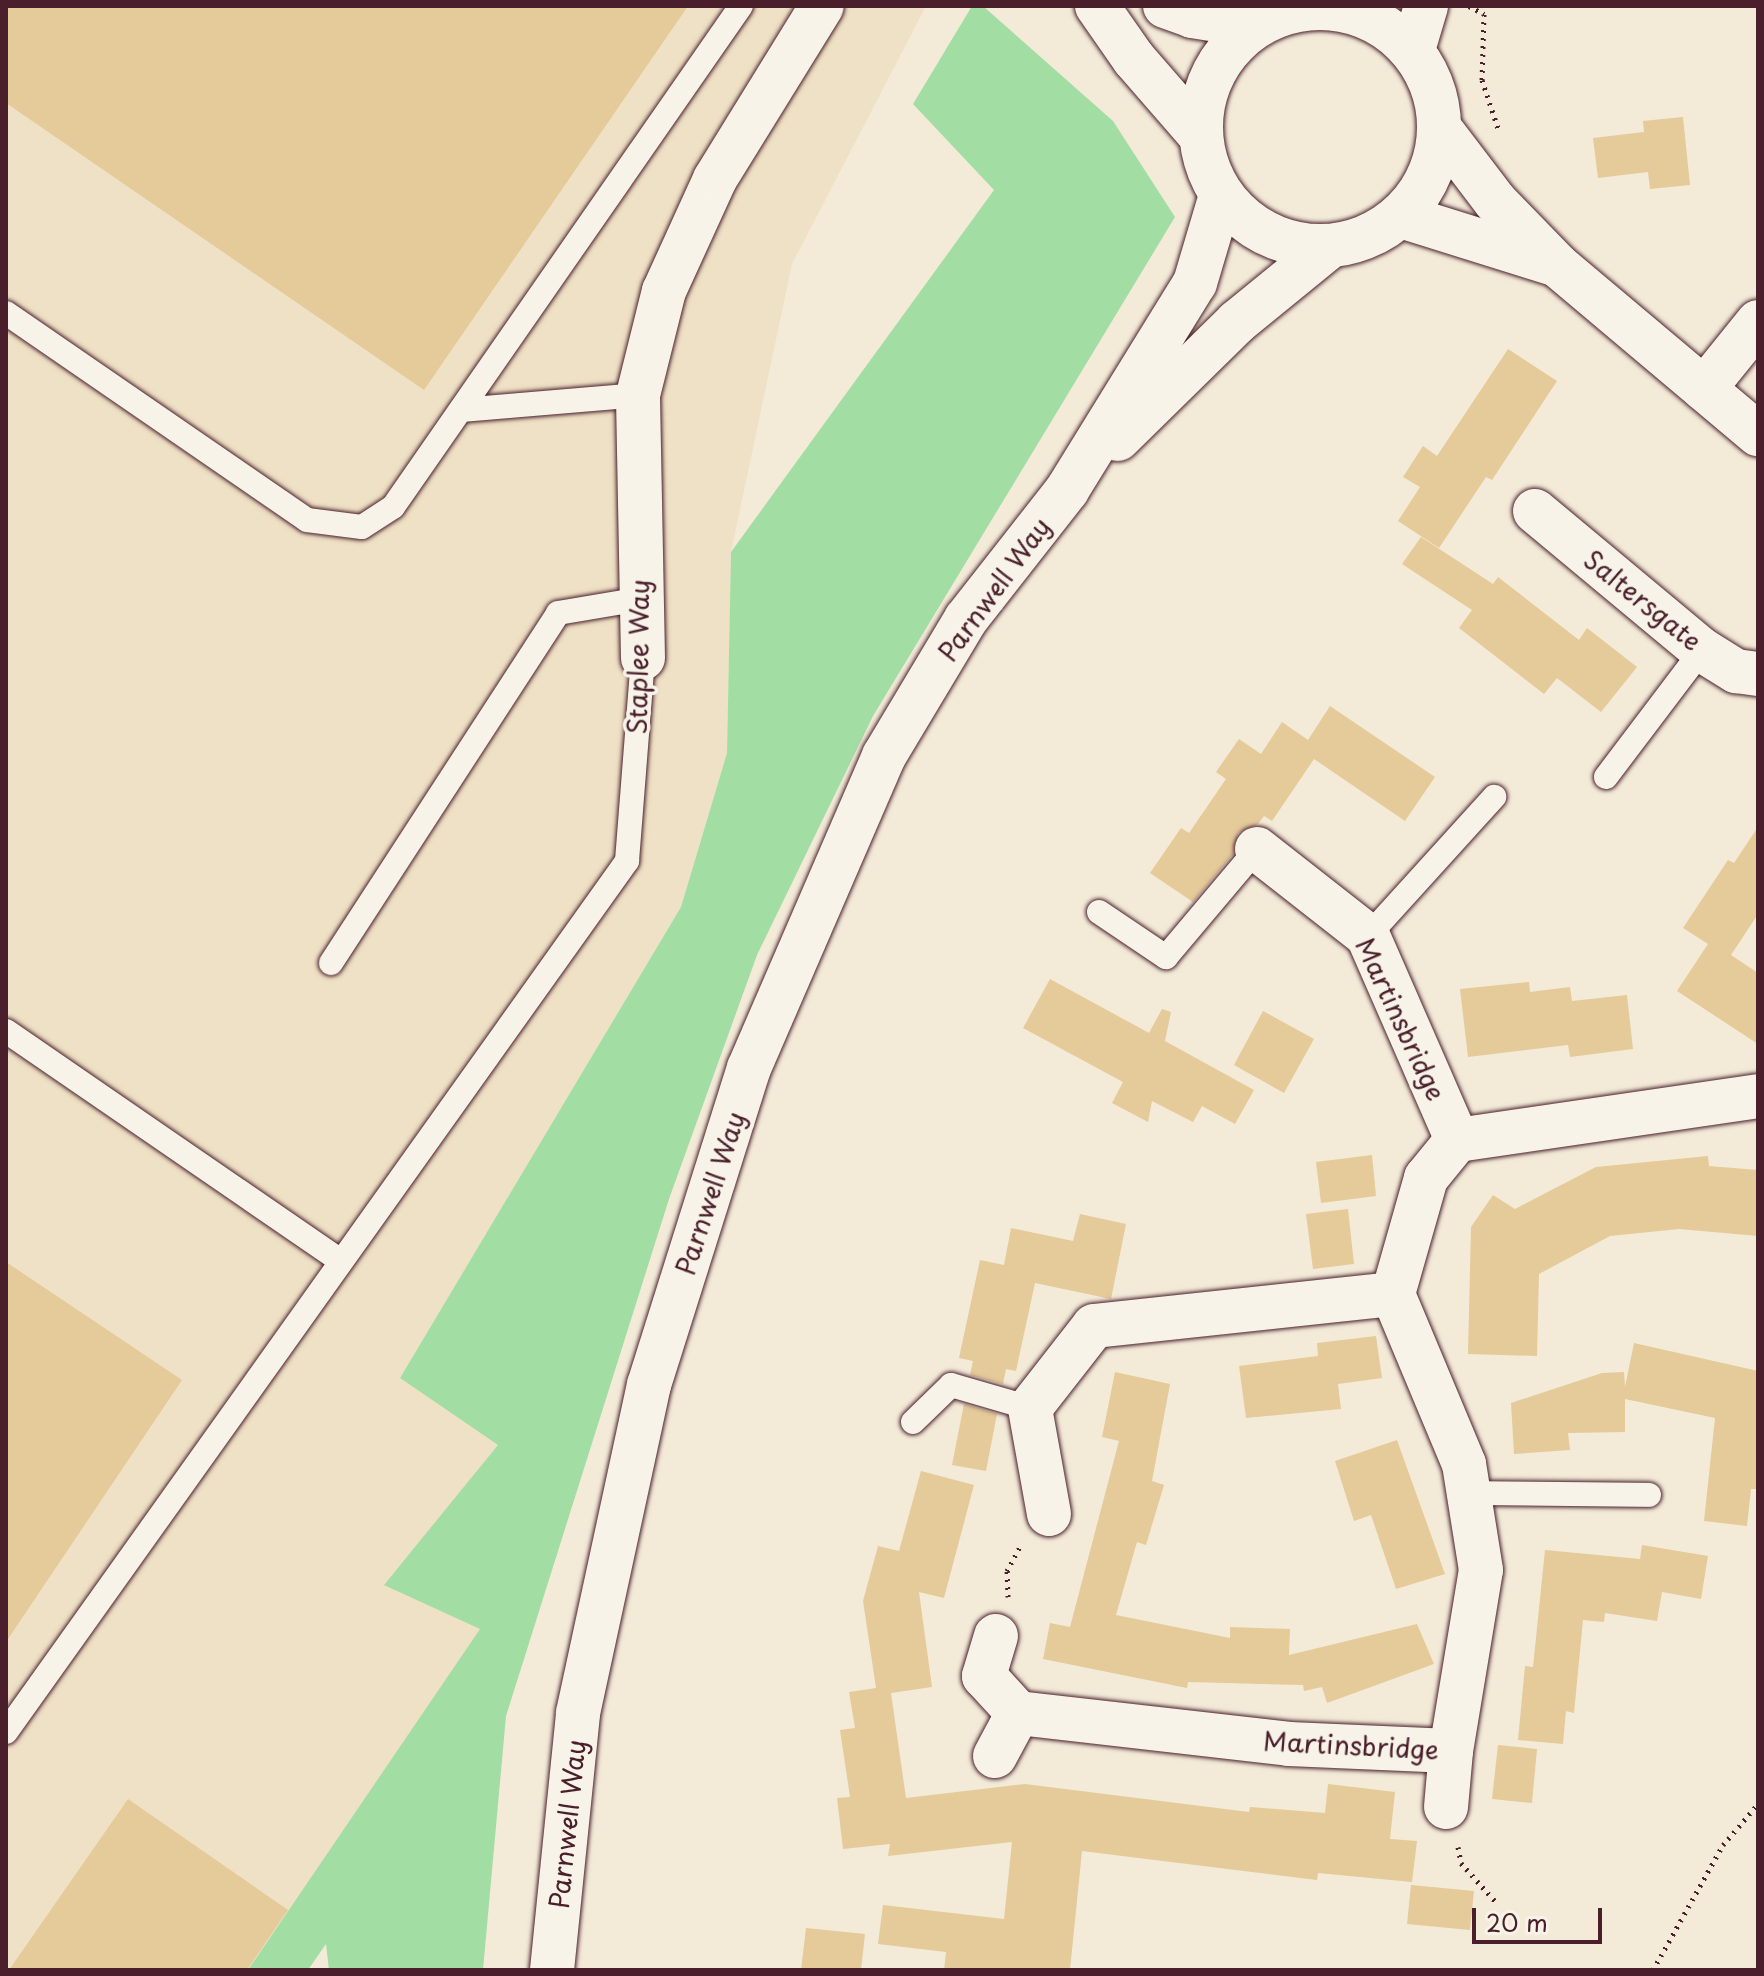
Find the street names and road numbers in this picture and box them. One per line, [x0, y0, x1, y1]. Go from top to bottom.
street label: Parnwell Way [931, 511, 1057, 667]
street label: Saltersgate [1578, 543, 1708, 657]
street label: Staplee Way [621, 578, 655, 736]
street label: Martinsbridge [1350, 933, 1452, 1105]
street label: Parnwell Way [669, 1107, 751, 1279]
street label: Martinsbridge [1262, 1725, 1440, 1765]
street label: Parnwell Way [543, 1737, 591, 1911]

